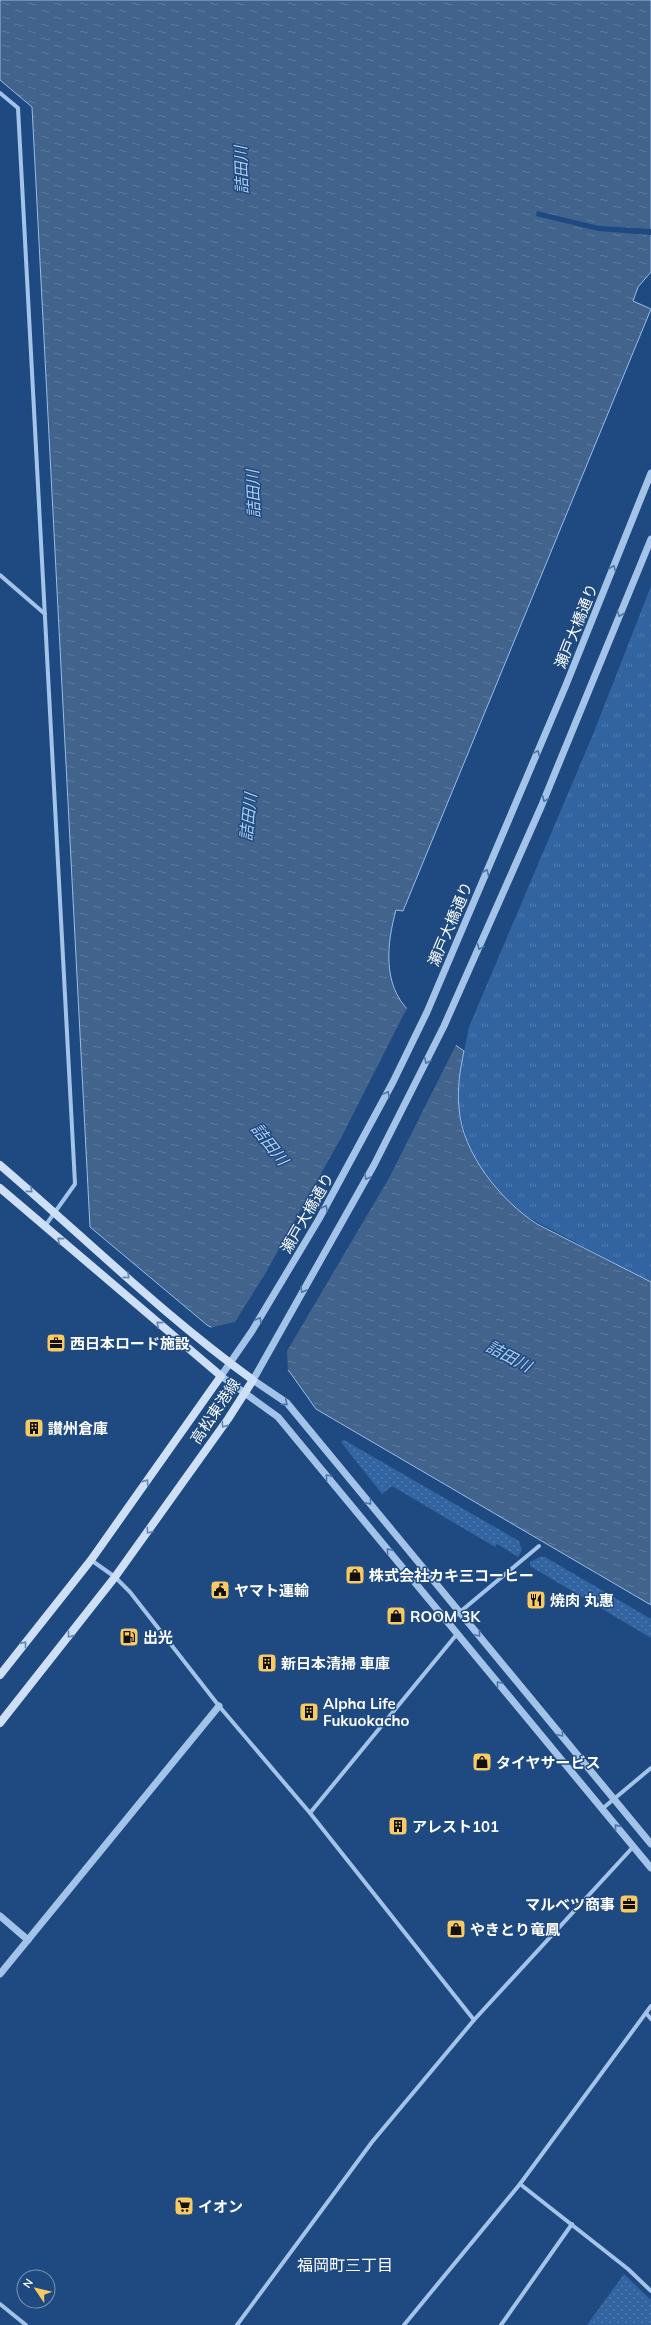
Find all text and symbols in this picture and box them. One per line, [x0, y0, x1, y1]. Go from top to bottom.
water label: 詰田川 [230, 144, 252, 194]
water label: 詰田川 [242, 468, 264, 518]
one-way arrow [608, 564, 616, 571]
street label: 瀬戸大橋通り [550, 581, 602, 671]
one-way arrow [617, 610, 625, 617]
one-way arrow [532, 749, 540, 757]
water label: 詰田川 [236, 790, 261, 842]
one-way arrow [541, 795, 549, 802]
one-way arrow [481, 869, 489, 877]
street label: 瀬戸大橋通り [424, 879, 476, 969]
one-way arrow [477, 942, 485, 950]
one-way arrow [424, 1057, 432, 1065]
one-way arrow [382, 1091, 389, 1098]
water label: 詰田川 [247, 1119, 294, 1171]
street label: 瀬戸大橋通り [276, 1169, 338, 1257]
one-way arrow [364, 1173, 372, 1180]
one-way arrow [25, 1186, 32, 1193]
one-way arrow [320, 1205, 328, 1213]
one-way arrow [58, 1237, 65, 1244]
one-way arrow [122, 1272, 130, 1279]
one-way arrow [300, 1286, 307, 1293]
one-way arrow [254, 1317, 261, 1324]
one-way arrow [156, 1321, 164, 1328]
office icon: 西日本ロード施設 [45, 1332, 67, 1354]
place label: 西日本ロード施設 [70, 1334, 190, 1353]
water label: 詰田川 [483, 1336, 537, 1377]
street label: 高松東港線 [186, 1375, 244, 1447]
one-way arrow [280, 1398, 287, 1405]
building icon: 讃州倉庫 [23, 1417, 45, 1439]
place label: 讃州倉庫 [48, 1419, 108, 1438]
one-way arrow [221, 1421, 229, 1428]
one-way arrow [325, 1474, 332, 1481]
one-way arrow [141, 1479, 149, 1486]
one-way arrow [364, 1497, 371, 1504]
one-way arrow [146, 1527, 153, 1534]
one-way arrow [387, 1548, 394, 1556]
shop icon: 株式会社カキ三コーヒー [344, 1564, 366, 1586]
place label: 株式会社カキ三コーヒー [369, 1566, 534, 1585]
public building icon: ヤマト運輸 [209, 1579, 231, 1601]
place label: ヤマト運輸 [234, 1581, 309, 1600]
restaurant icon: 焼肉 丸惠 [525, 1589, 547, 1611]
place label: 焼肉 丸惠 [550, 1591, 614, 1610]
shop icon: ROOM 3K [385, 1605, 407, 1627]
place label: ROOM 3K [410, 1607, 481, 1626]
fuel station icon: 出光 [118, 1626, 140, 1648]
place label: 出光 [143, 1628, 173, 1647]
one-way arrow [474, 1629, 481, 1637]
one-way arrow [68, 1630, 75, 1638]
one-way arrow [20, 1642, 27, 1649]
building icon: 新日本清掃 車庫 [256, 1652, 278, 1674]
place label: 新日本清掃 車庫 [281, 1654, 390, 1673]
one-way arrow [496, 1681, 503, 1688]
place label: Alpha Life Fukuokacho [323, 1694, 410, 1730]
building icon: Alpha Life Fukuokacho [298, 1701, 320, 1723]
one-way arrow [557, 1730, 564, 1737]
shop icon: タイヤサービス [471, 1751, 493, 1773]
place label: タイヤサービス [496, 1753, 601, 1772]
building icon: アレスト101 [387, 1815, 409, 1837]
place label: アレスト101 [412, 1817, 499, 1836]
one-way arrow [615, 1825, 622, 1832]
office icon: マルベツ商事 [618, 1893, 640, 1915]
place label: マルベツ商事 [525, 1895, 615, 1914]
shop icon: やきとり竜鳳 [445, 1918, 467, 1940]
place label: やきとり竜鳳 [470, 1920, 560, 1939]
supermarket icon: イオン [173, 2195, 195, 2217]
place label: イオン [198, 2197, 243, 2216]
district label: 福岡町三丁目 [297, 2255, 393, 2275]
north arrow [16, 2269, 56, 2309]
text: N [20, 2276, 36, 2291]

